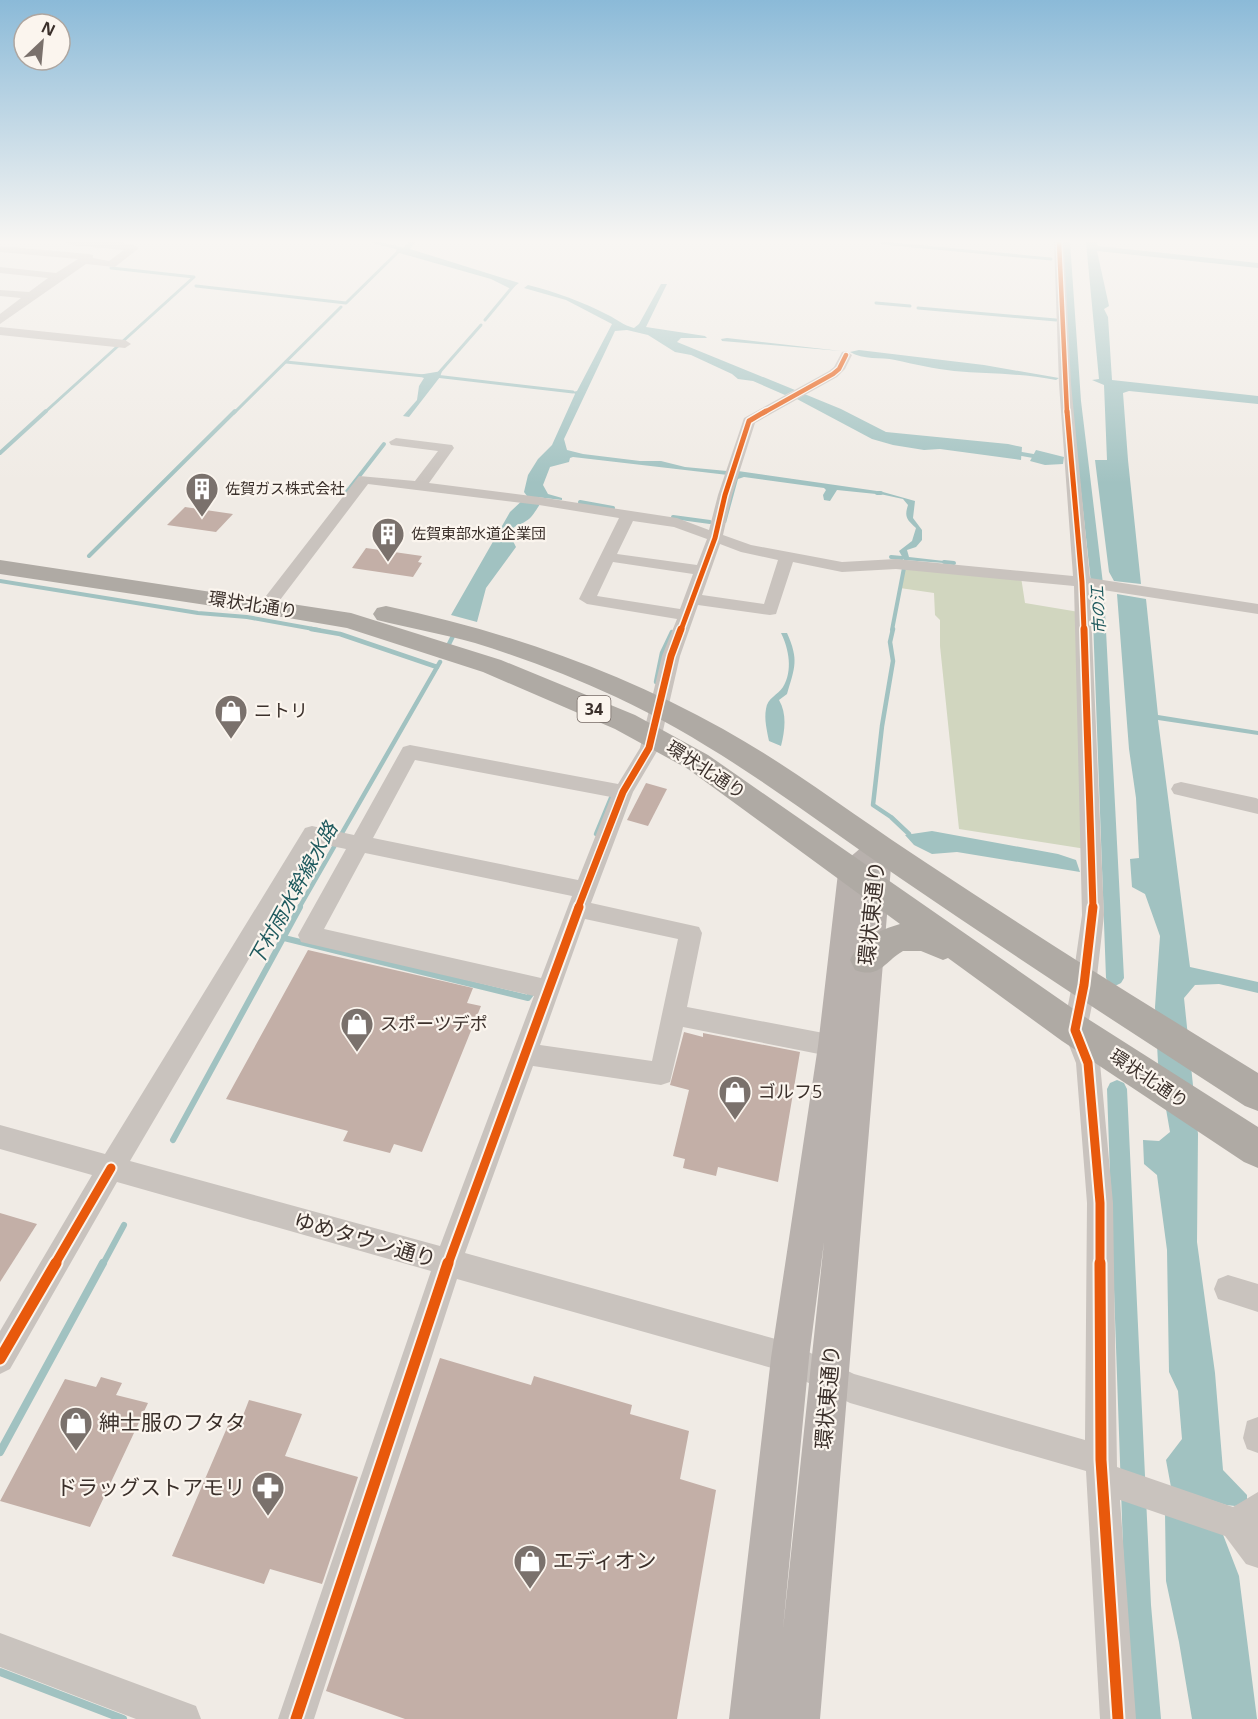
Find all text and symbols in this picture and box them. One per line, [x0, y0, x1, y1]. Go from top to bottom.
north arrow [12, 12, 72, 72]
text: N [38, 16, 59, 41]
building icon: 佐賀ガス株式会社 [184, 471, 220, 518]
place label: 佐賀ガス株式会社 [225, 478, 345, 498]
building icon: 佐賀東部水道企業団 [370, 516, 406, 563]
place label: 佐賀東部水道企業団 [411, 523, 546, 543]
water label: 市の江 [1086, 583, 1110, 635]
street label: 環状北通り [207, 585, 299, 623]
shop icon: ニトリ [213, 693, 249, 740]
road number: 34 [578, 696, 610, 722]
place label: ニトリ [254, 698, 308, 722]
street label: 環状北通り [662, 735, 751, 804]
water label: 下村雨水幹線水路 [242, 815, 344, 970]
street label: 環状東通り [852, 859, 890, 967]
shop icon: スポーツデポ [339, 1006, 375, 1053]
place label: スポーツデポ [380, 1011, 488, 1035]
street label: 環状北通り [1106, 1043, 1194, 1113]
shop icon: ゴルフ5 [717, 1074, 753, 1121]
place label: ゴルフ5 [758, 1079, 822, 1103]
street label: ゆめタウン通り [291, 1205, 440, 1273]
street label: 環状東通り [808, 1343, 846, 1450]
shop icon: 紳士服のフタタ [58, 1405, 94, 1452]
place label: 紳士服のフタタ [99, 1408, 246, 1436]
pharmacy icon: ドラッグストアモリ [250, 1470, 286, 1517]
place label: ドラッグストアモリ [56, 1473, 245, 1501]
shop icon: エディオン [512, 1543, 548, 1590]
place label: エディオン [553, 1546, 657, 1574]

